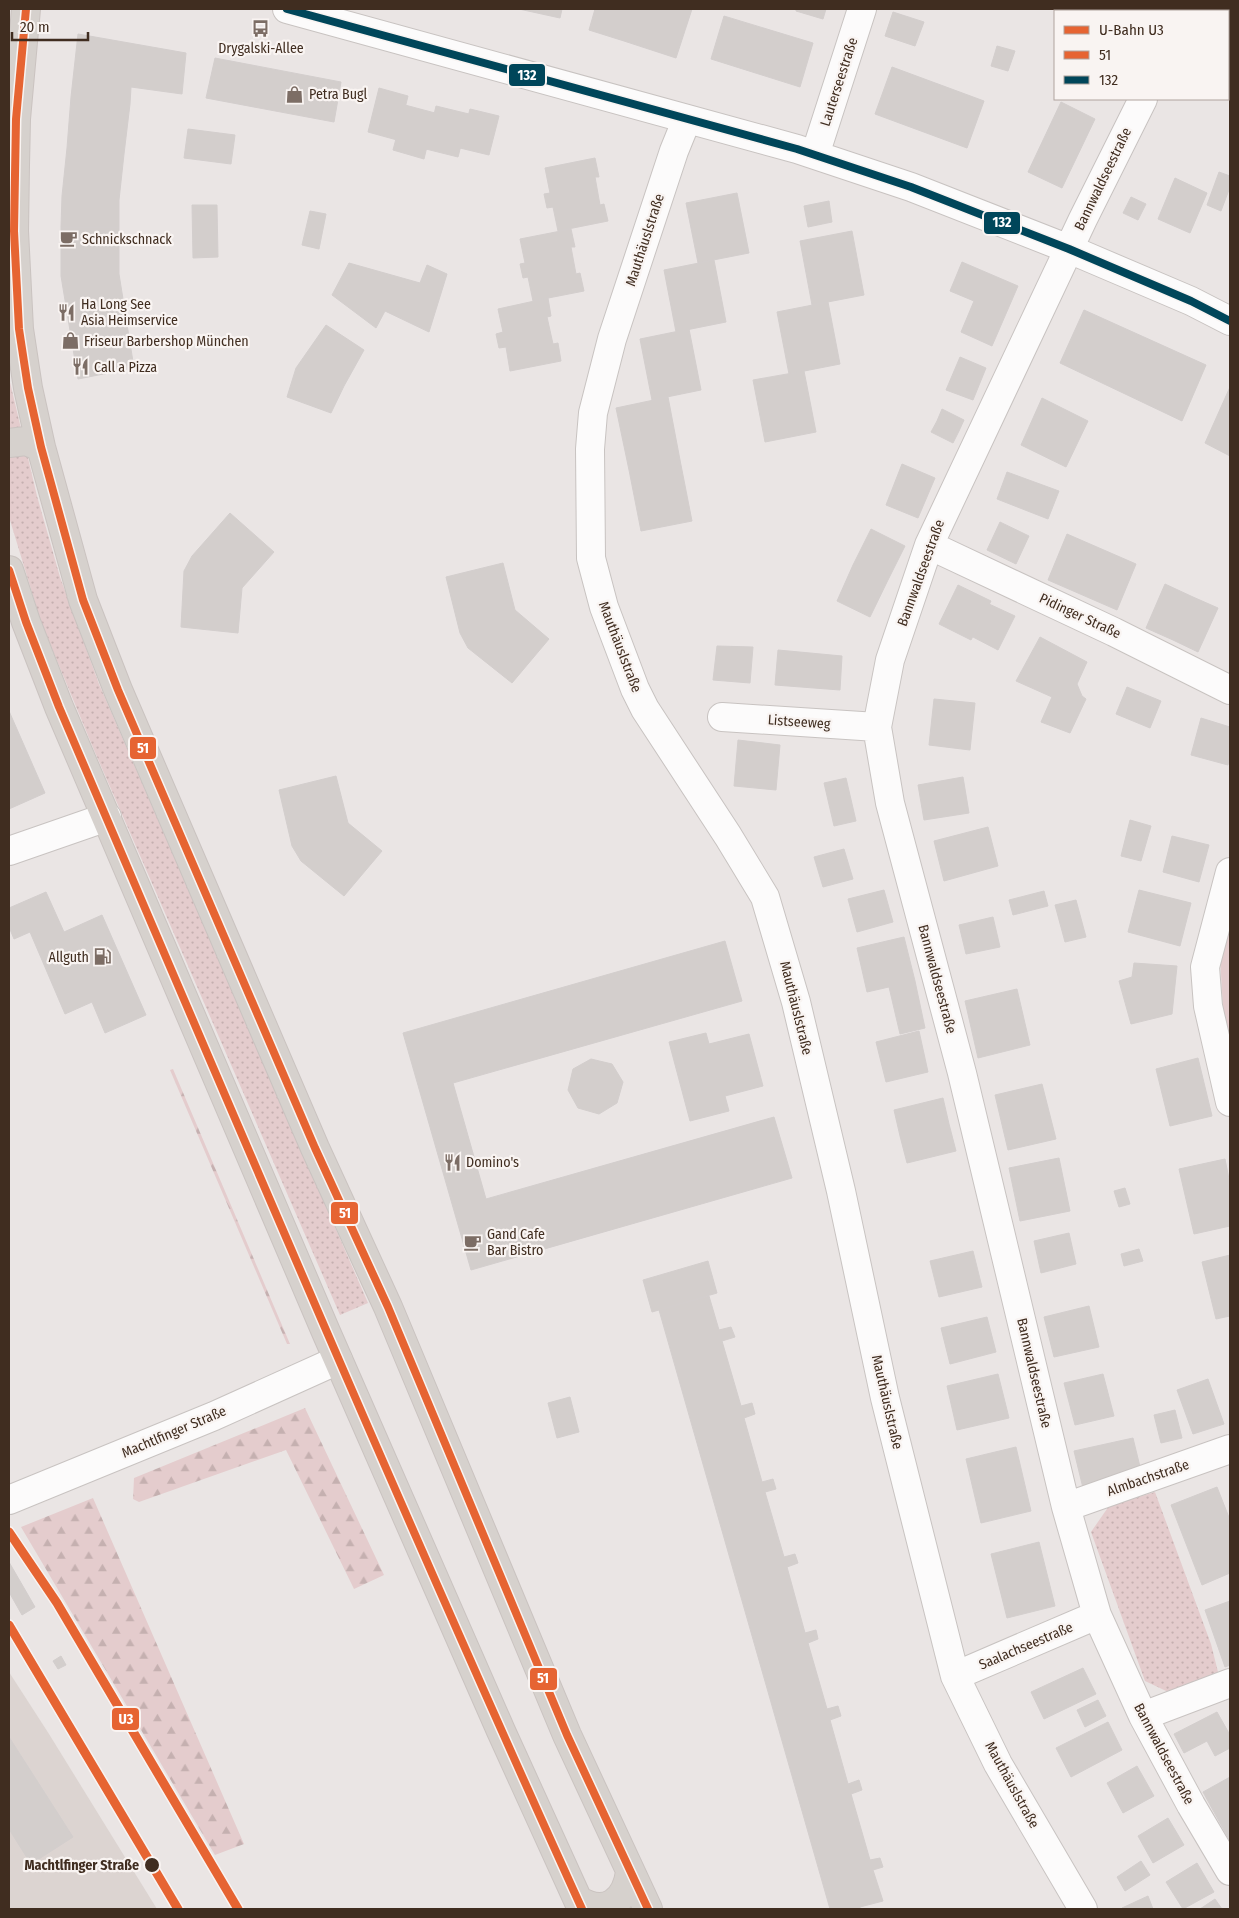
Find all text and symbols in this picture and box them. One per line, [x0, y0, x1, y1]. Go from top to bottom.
scale bar [12, 10, 89, 42]
legend [1054, 10, 1229, 100]
text: 20 m [20, 18, 50, 36]
bus stop icon: Drygalski-Allee [251, 18, 271, 38]
text: U-Bahn U3 [1099, 21, 1164, 39]
street label: Lauterseestraße [817, 35, 861, 129]
place label: Drygalski-Allee [218, 40, 304, 57]
text: 51 [1099, 46, 1111, 64]
line badge: 132 [508, 63, 546, 87]
text: 132 [518, 67, 537, 84]
text: 132 [1099, 71, 1118, 89]
shop icon: Petra Bugl [285, 84, 305, 104]
place label: Petra Bugl [309, 86, 368, 103]
street label: Bannwaldseestraße [1071, 125, 1135, 233]
street label: Mauthäuslstraße [622, 192, 668, 288]
line badge: 132 [983, 211, 1021, 235]
text: 132 [993, 214, 1012, 231]
cafe icon: Schnickschnack [58, 229, 78, 249]
place label: Schnickschnack [82, 231, 172, 248]
place label: Ha Long See Asia Heimservice [81, 296, 178, 329]
restaurant icon: Ha Long See Asia Heimservice [57, 302, 77, 322]
shop icon: Friseur Barbershop München [60, 331, 80, 351]
place label: Friseur Barbershop München [84, 333, 249, 350]
restaurant icon: Call a Pizza [70, 357, 90, 377]
place label: Call a Pizza [94, 359, 157, 376]
street label: Bannwaldseestraße [894, 517, 948, 629]
street label: Pidinger Straße [1037, 590, 1124, 642]
street label: Mauthäuslstraße [595, 599, 645, 695]
street label: Listseeweg [767, 711, 831, 733]
line badge: 51 [129, 736, 157, 760]
text: 51 [137, 740, 149, 757]
street label: Bannwaldseestraße [914, 923, 960, 1035]
fuel station icon: Allguth [93, 947, 113, 967]
place label: Allguth [49, 949, 89, 966]
street label: Mauthäuslstraße [776, 959, 816, 1057]
restaurant icon: Domino's [442, 1152, 462, 1172]
place label: Domino's [466, 1154, 519, 1171]
line badge: 51 [330, 1201, 359, 1225]
text: 51 [339, 1205, 351, 1222]
place label: Gand Cafe Bar Bistro [487, 1226, 545, 1259]
cafe icon: Gand Cafe Bar Bistro [463, 1232, 483, 1252]
street label: Bannwaldseestraße [1013, 1316, 1055, 1430]
street label: Mauthäuslstraße [868, 1353, 906, 1451]
street label: Machtlfinger Straße [119, 1402, 229, 1462]
street label: Almbachstraße [1105, 1456, 1191, 1500]
street label: Saalachseestraße [976, 1619, 1076, 1673]
line badge: 51 [529, 1667, 558, 1691]
text: 51 [537, 1670, 549, 1687]
street label: Bannwaldseestraße [1130, 1700, 1198, 1808]
line badge: U3 [111, 1707, 140, 1731]
text: U3 [119, 1711, 134, 1728]
street label: Mauthäuslstraße [981, 1739, 1043, 1831]
marker: Machtlfinger Straße [143, 1856, 161, 1874]
place label: Machtlfinger Straße [24, 1857, 139, 1874]

